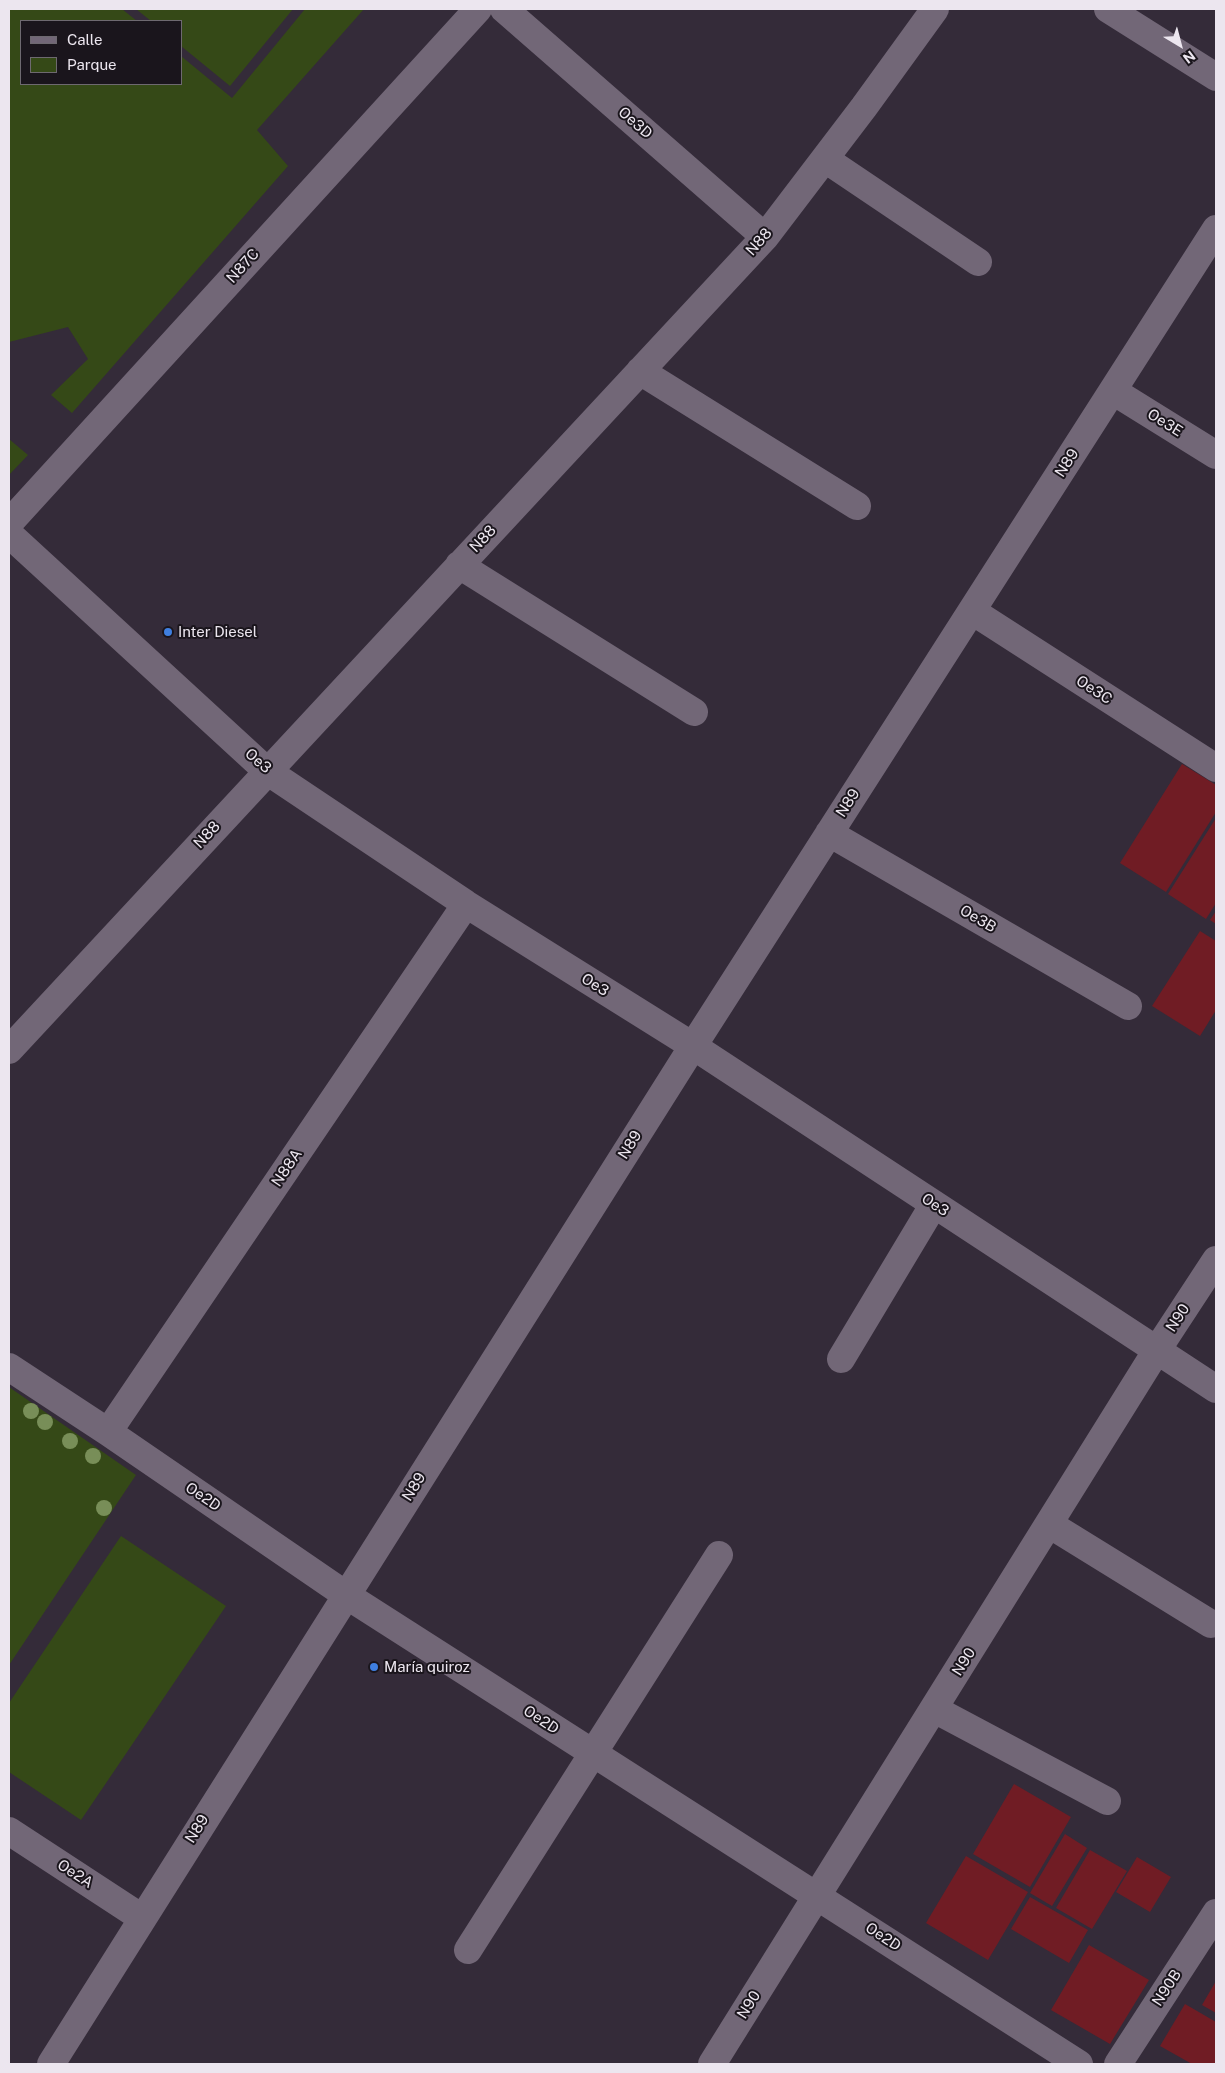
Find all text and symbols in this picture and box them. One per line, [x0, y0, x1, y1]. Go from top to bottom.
legend [20, 20, 182, 85]
north arrow [1155, 20, 1205, 70]
text: Calle [67, 31, 103, 48]
text: N [1180, 47, 1198, 67]
text: Parque [67, 56, 117, 73]
street label: Oe3D [614, 103, 656, 143]
street label: N88 [742, 225, 776, 259]
street label: N87C [223, 245, 263, 287]
street label: Oe3E [1144, 405, 1186, 441]
street label: N89 [1051, 445, 1083, 481]
street label: N88 [466, 522, 500, 556]
place label: Inter Diesel [178, 623, 257, 641]
marker: Inter Diesel [162, 626, 174, 638]
street label: Oe3C [1073, 672, 1115, 708]
street label: Oe3 [241, 745, 275, 777]
street label: N89 [832, 785, 864, 821]
street label: N88 [190, 818, 224, 852]
street label: Oe3B [957, 901, 999, 937]
street label: Oe3 [578, 970, 612, 1000]
street label: N89 [614, 1127, 646, 1163]
street label: N88A [268, 1146, 306, 1190]
street label: Oe3 [918, 1190, 952, 1220]
street label: N90 [1162, 1301, 1194, 1335]
street label: N89 [398, 1469, 430, 1505]
street label: Oe2D [182, 1479, 224, 1515]
street label: N90 [948, 1645, 980, 1679]
place label: María quiroz [384, 1658, 470, 1676]
marker: María quiroz [368, 1661, 380, 1673]
street label: Oe2D [520, 1702, 562, 1738]
street label: N89 [181, 1811, 213, 1847]
street label: Oe2A [54, 1856, 96, 1892]
street label: Oe2D [862, 1919, 904, 1955]
street label: N90B [1149, 1966, 1185, 2010]
street label: N90 [733, 1988, 765, 2022]

